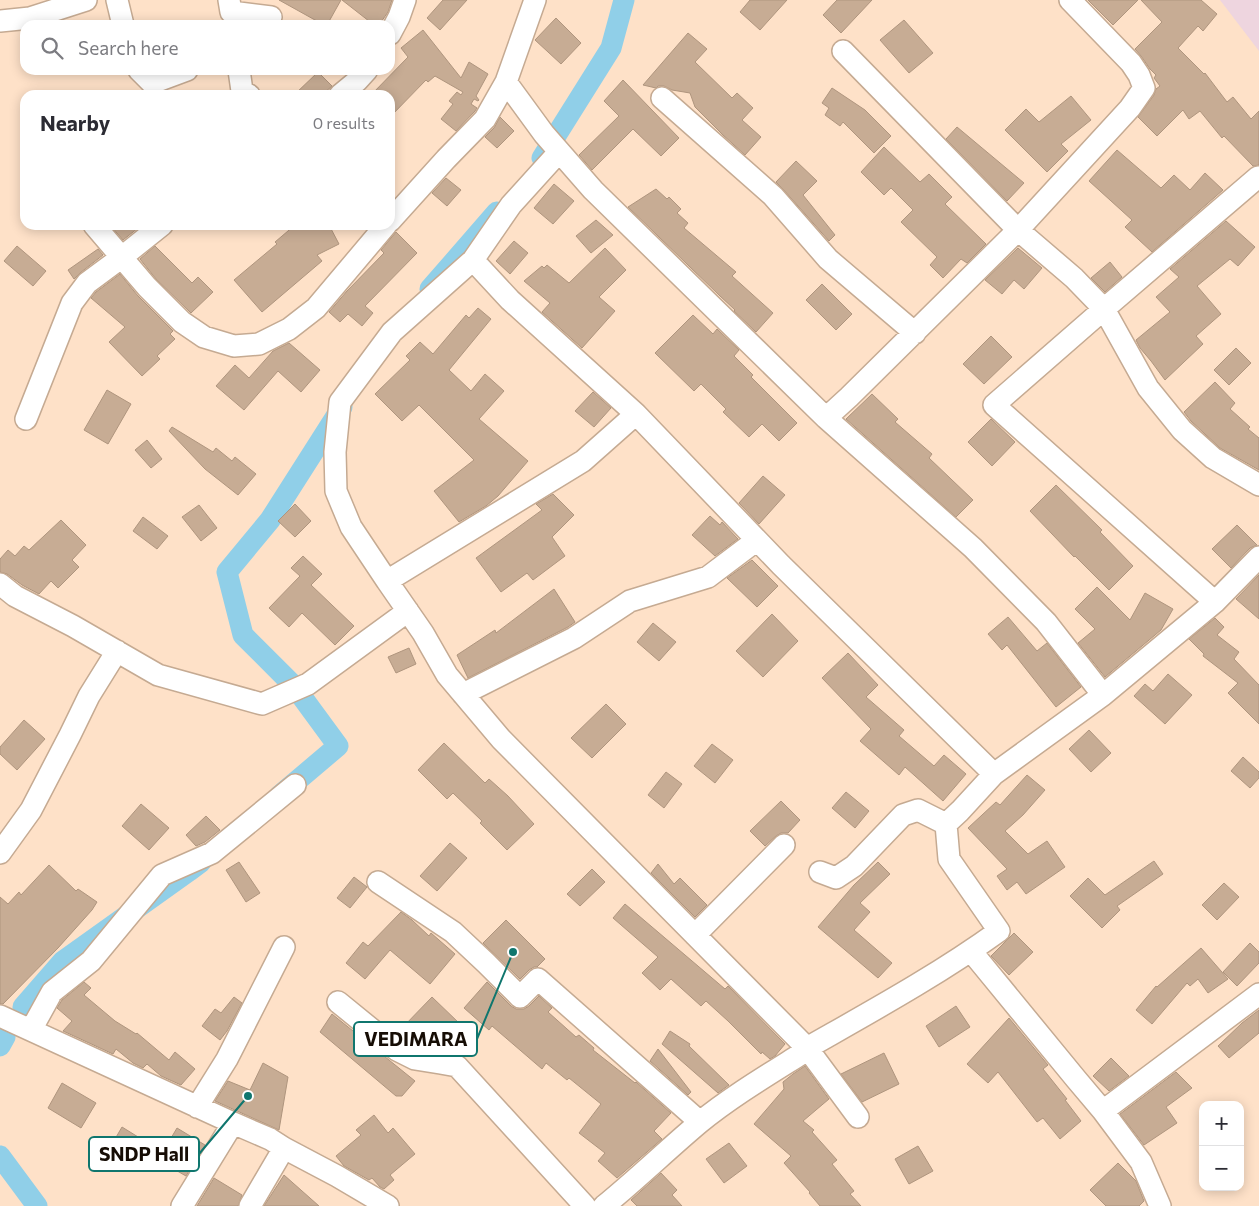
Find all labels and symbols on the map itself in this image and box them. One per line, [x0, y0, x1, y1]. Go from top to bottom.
callout: VEDIMARA [354, 1022, 477, 1056]
text: VEDIMARA [364, 1027, 468, 1050]
callout: SNDP Hall [89, 1137, 199, 1171]
text: SNDP Hall [99, 1142, 189, 1165]

